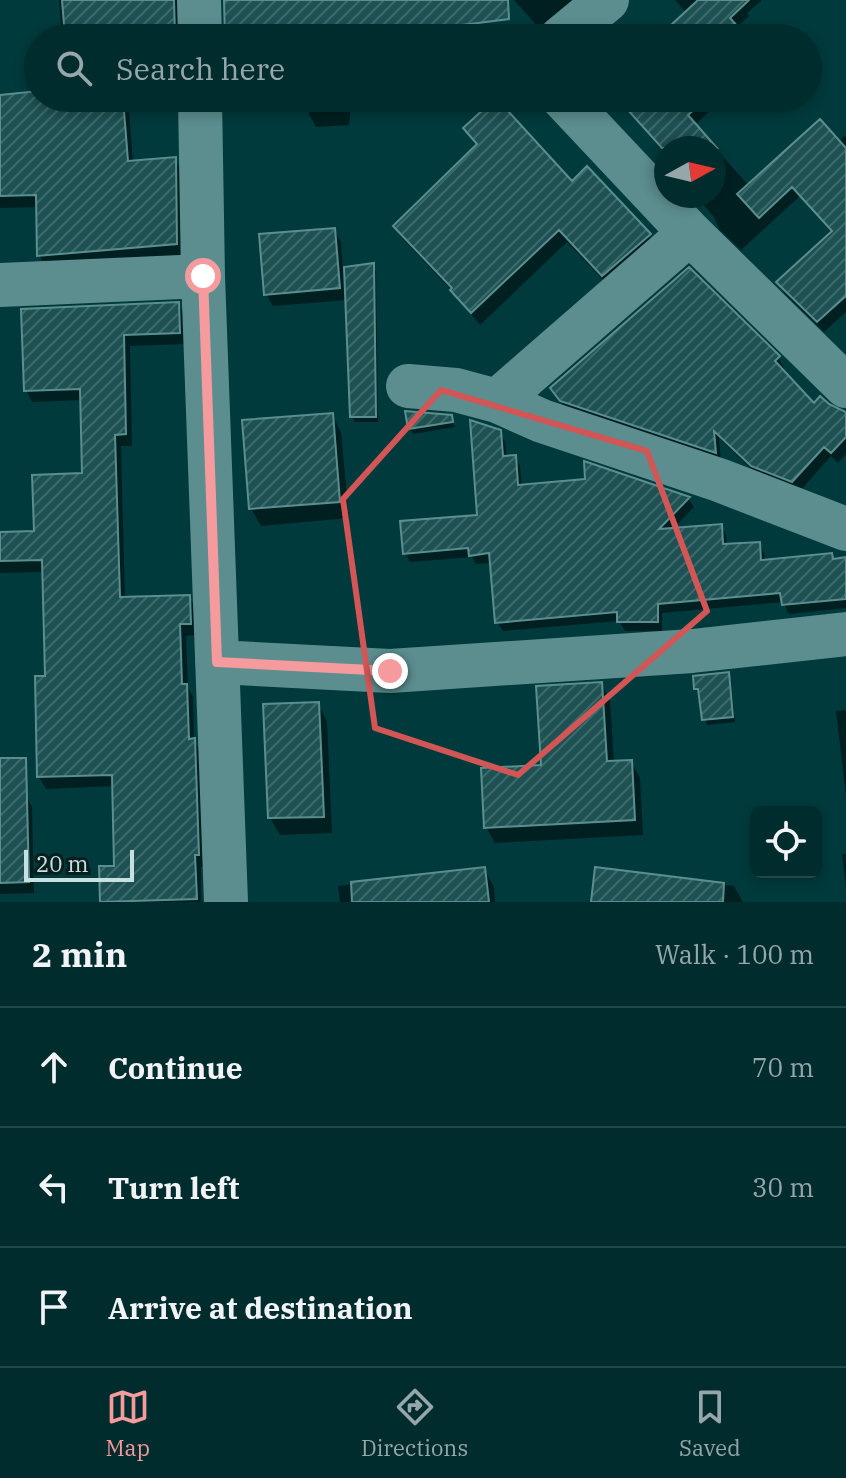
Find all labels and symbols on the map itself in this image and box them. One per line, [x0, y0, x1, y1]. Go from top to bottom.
north arrow [654, 136, 726, 208]
route start [185, 258, 221, 294]
route end [372, 653, 408, 689]
scale bar [24, 846, 134, 882]

